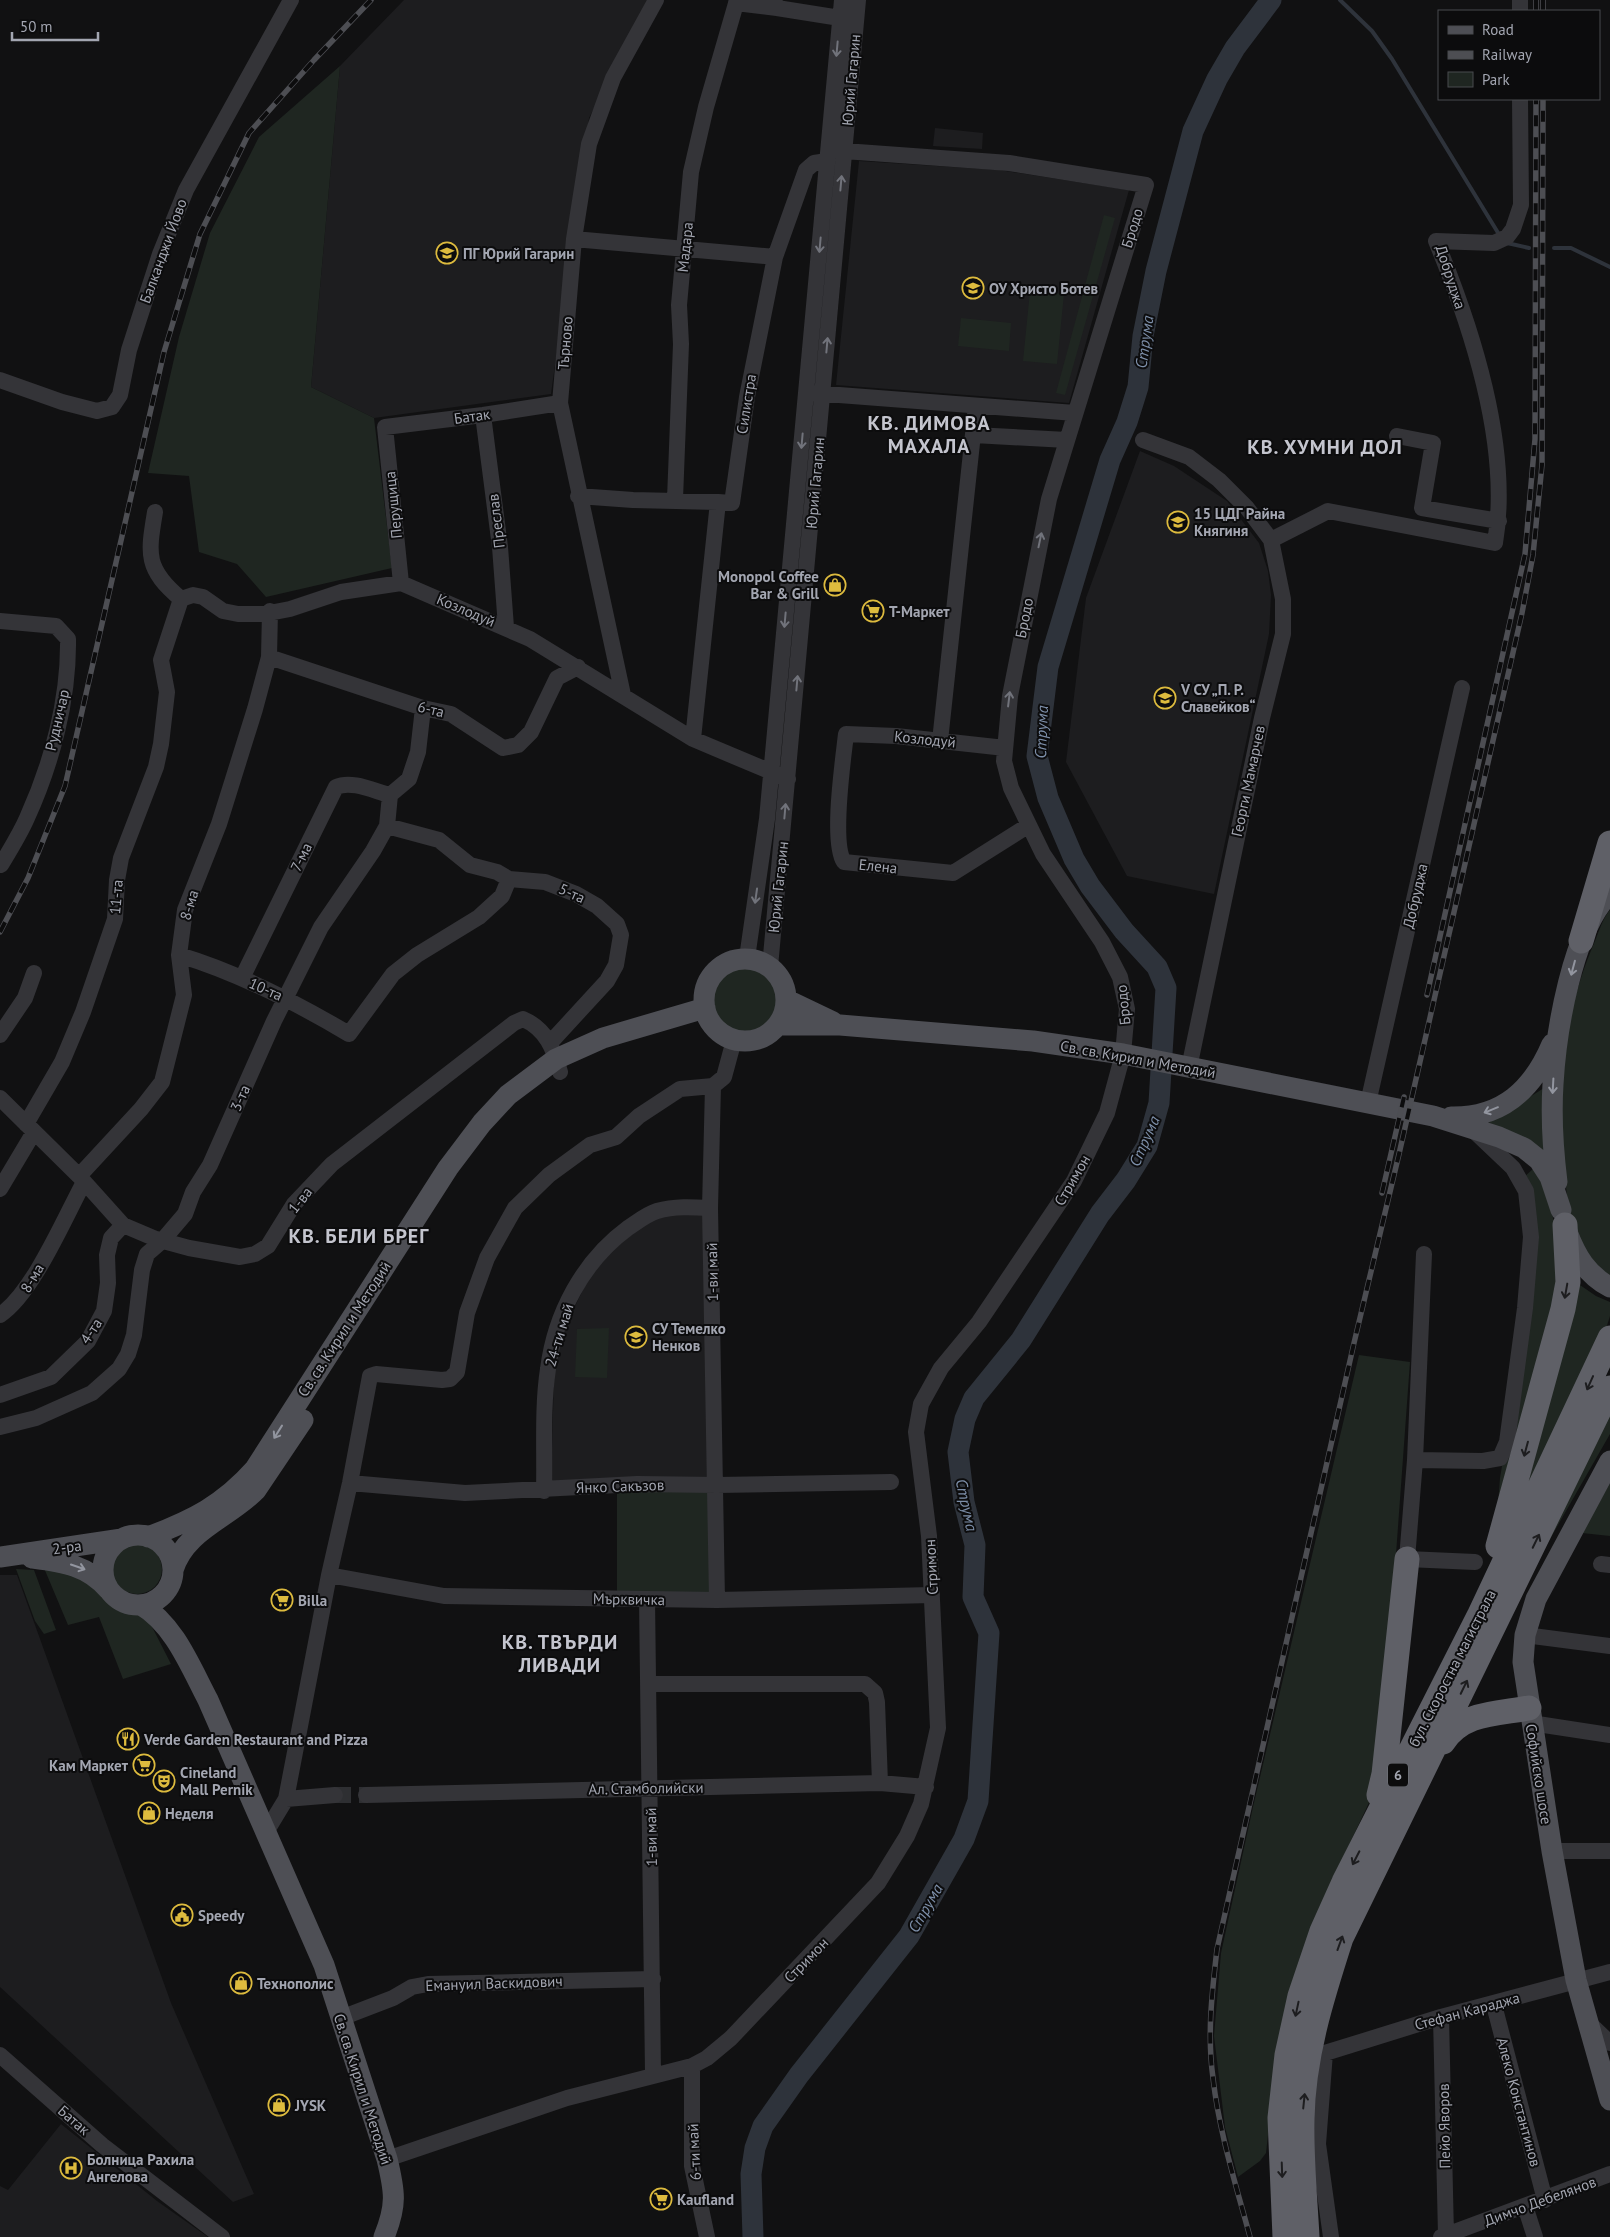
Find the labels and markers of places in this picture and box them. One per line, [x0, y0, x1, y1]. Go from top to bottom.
school or university icon: ПГ Юрий Гагарин [435, 241, 459, 265]
place label: ПГ Юрий Гагарин [463, 244, 574, 263]
school or university icon: ОУ Христо Ботев [961, 276, 985, 300]
place label: ОУ Христо Ботев [989, 279, 1099, 298]
place label: 15 ЦДГ Райна Княгиня [1194, 504, 1285, 540]
school or university icon: 15 ЦДГ Райна Княгиня [1166, 510, 1190, 534]
place label: Monopol Coffee Bar & Grill [718, 567, 820, 603]
shop icon: Monopol Coffee Bar & Grill [823, 573, 847, 597]
supermarket icon: Т-Маркет [861, 599, 885, 623]
place label: Т-Маркет [889, 602, 950, 621]
place label: V СУ „П. Р. Славейков“ [1180, 680, 1256, 716]
school or university icon: V СУ „П. Р. Славейков“ [1153, 686, 1177, 710]
place label: СУ Темелко Ненков [652, 1319, 726, 1355]
school or university icon: СУ Темелко Ненков [624, 1325, 648, 1349]
supermarket icon: Billa [270, 1588, 294, 1612]
place label: Billa [298, 1591, 327, 1610]
restaurant icon: Verde Garden Restaurant and Pizza [116, 1727, 140, 1751]
place label: Verde Garden Restaurant and Pizza [143, 1730, 368, 1749]
supermarket icon: Кам Маркет [132, 1753, 156, 1777]
place label: Кам Маркет [49, 1756, 129, 1775]
place label: Cineland Mall Pernik [180, 1763, 253, 1799]
theatre icon: Cineland Mall Pernik [152, 1769, 176, 1793]
shop icon: Неделя [137, 1801, 161, 1825]
place label: Неделя [165, 1804, 213, 1823]
public building icon: Speedy [170, 1903, 194, 1927]
place label: Speedy [198, 1906, 245, 1925]
shop icon: Технополис [229, 1971, 253, 1995]
place label: Технополис [257, 1974, 334, 1993]
shop icon: JYSK [267, 2093, 291, 2117]
place label: JYSK [294, 2096, 327, 2115]
place label: Болница Рахила Ангелова [87, 2150, 194, 2186]
hospital icon: Болница Рахила Ангелова [59, 2156, 83, 2180]
supermarket icon: Kaufland [649, 2187, 673, 2211]
place label: Kaufland [677, 2190, 734, 2209]

